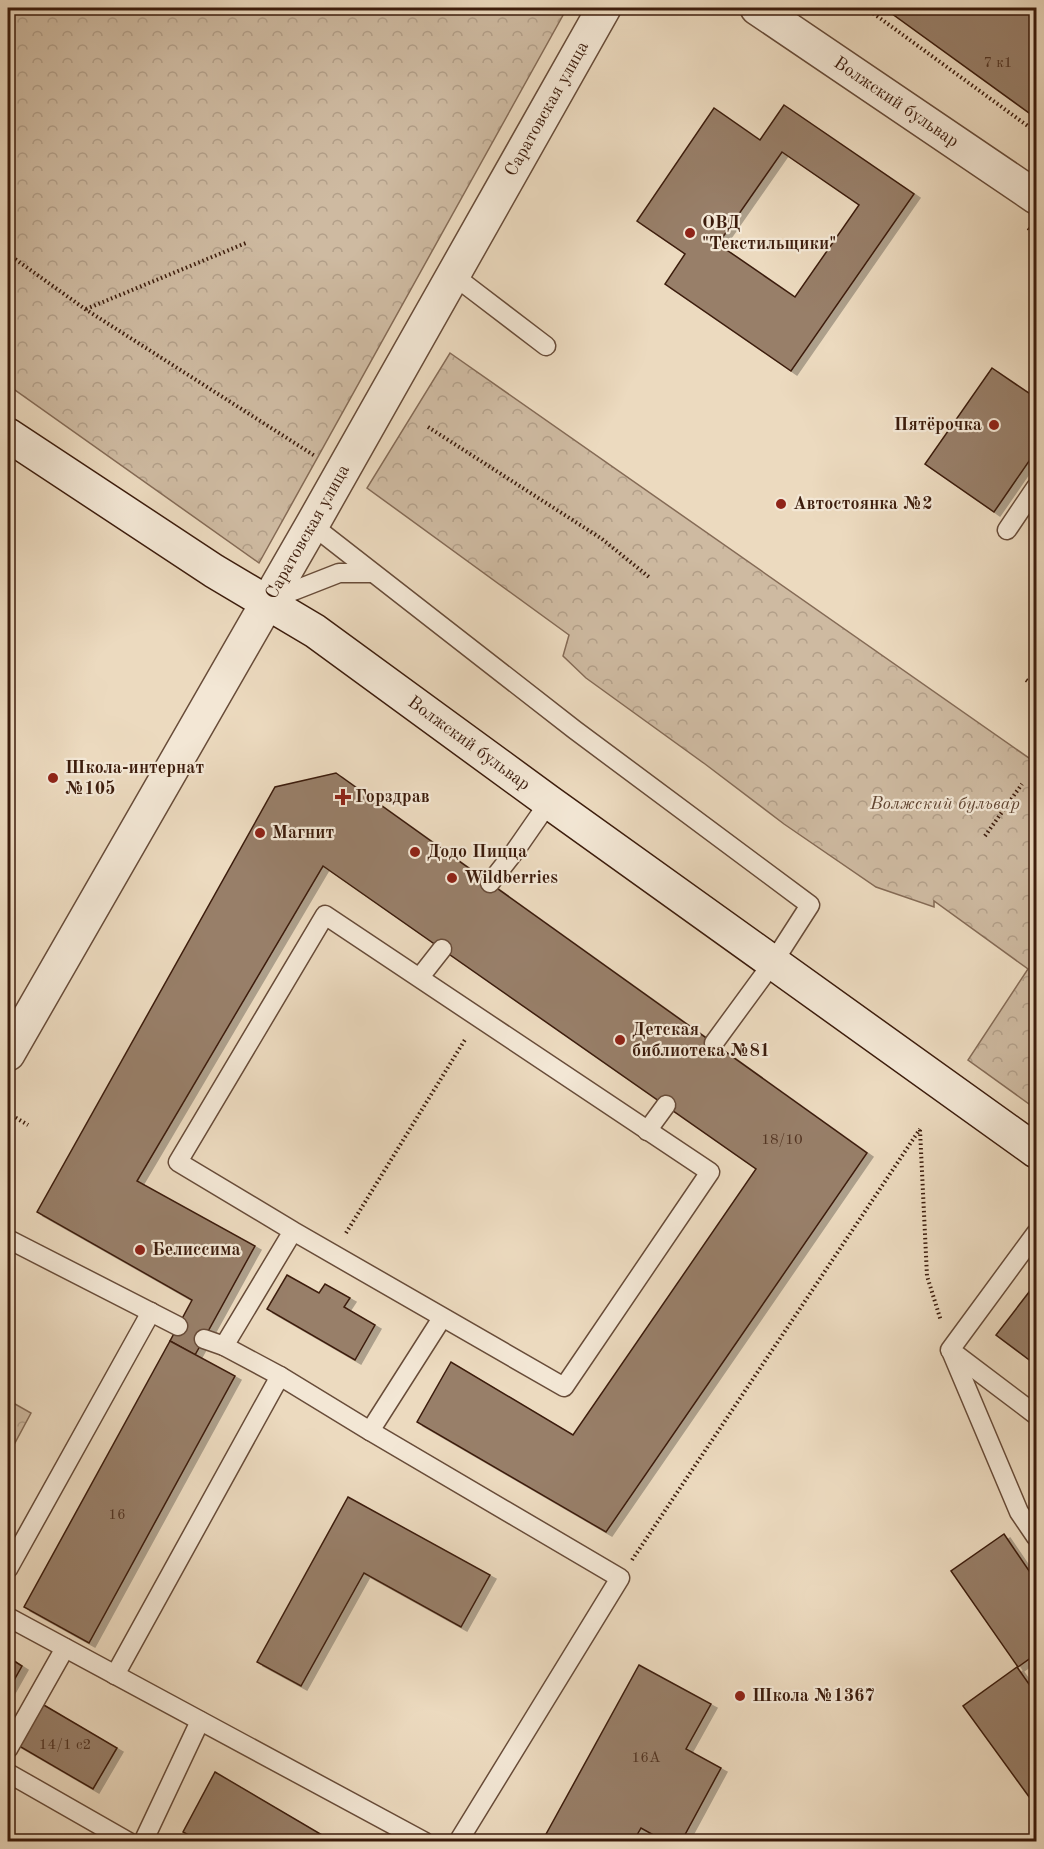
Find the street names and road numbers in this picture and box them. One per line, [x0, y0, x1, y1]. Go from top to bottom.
street label: Саратовская улица [502, 38, 592, 179]
street label: Волжский бульвар [830, 54, 962, 151]
street label: Саратовская улица [262, 462, 353, 602]
street label: Волжский бульвар [404, 693, 533, 794]

